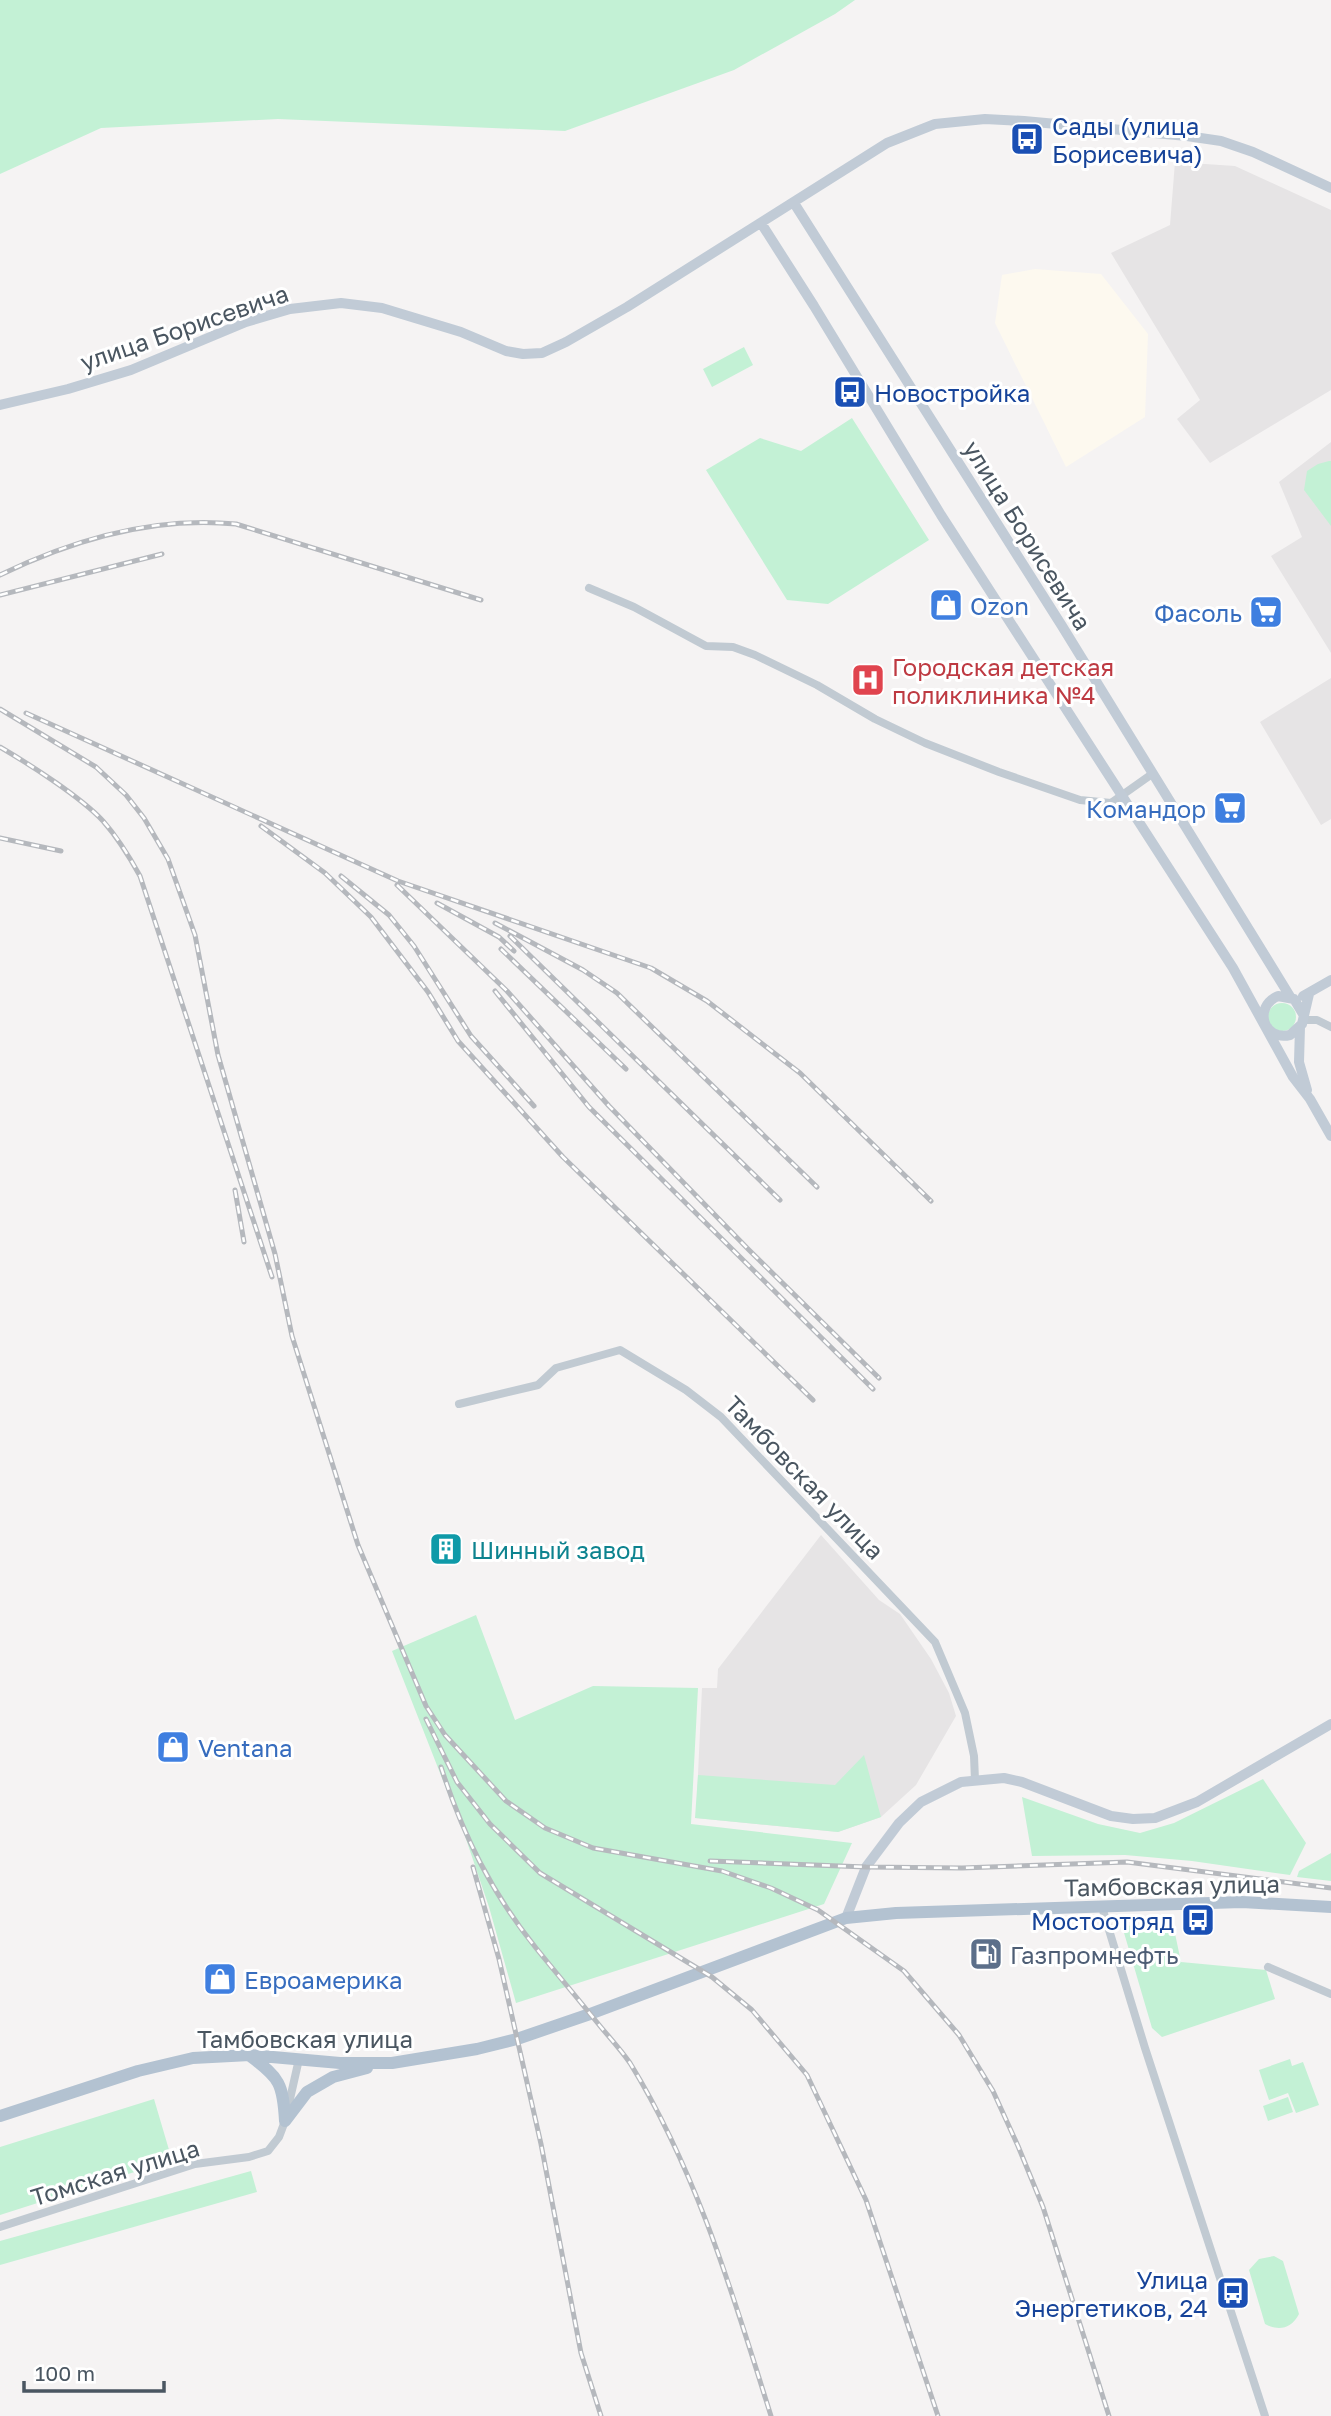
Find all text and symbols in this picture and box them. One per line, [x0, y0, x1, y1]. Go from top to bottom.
place label: Сады (улица Борисевича) [1052, 111, 1203, 168]
bus stop icon: Сады (улица Борисевича) [1008, 120, 1046, 158]
street label: улица Борисевича [76, 278, 292, 376]
bus stop icon: Новостройка [831, 373, 869, 411]
place label: Новостройка [874, 378, 1030, 407]
street label: улица Борисевича [958, 435, 1098, 635]
shop icon: Ozon [927, 586, 965, 624]
place label: Ozon [970, 591, 1029, 620]
supermarket icon: Фасоль [1247, 593, 1285, 631]
place label: Фасоль [1154, 598, 1242, 627]
place label: Городская детская поликлиника №4 [892, 652, 1114, 709]
hospital icon: Городская детская поликлиника №4 [849, 661, 887, 699]
supermarket icon: Командор [1211, 789, 1249, 827]
place label: Командор [1086, 794, 1206, 823]
street label: Тамбовская улица [720, 1389, 890, 1565]
building icon: Шинный завод [427, 1530, 465, 1568]
place label: Шинный завод [471, 1535, 645, 1564]
shop icon: Ventana [154, 1728, 192, 1766]
place label: Ventana [198, 1733, 293, 1762]
street label: Тамбовская улица [1064, 1869, 1280, 1901]
bus stop icon: Мостоотряд [1179, 1901, 1217, 1939]
place label: Мостоотряд [1031, 1906, 1174, 1935]
fuel station icon: Газпромнефть [967, 1935, 1005, 1973]
place label: Газпромнефть [1010, 1940, 1178, 1969]
shop icon: Евроамерика [201, 1960, 239, 1998]
place label: Евроамерика [244, 1965, 403, 1994]
street label: Тамбовская улица [197, 2024, 413, 2053]
street label: Томская улица [27, 2133, 203, 2211]
place label: Улица Энергетиков, 24 [1015, 2265, 1208, 2322]
bus stop icon: Улица Энергетиков, 24 [1214, 2274, 1252, 2312]
scale bar [24, 2350, 164, 2394]
text: 100 m [35, 2360, 95, 2386]

